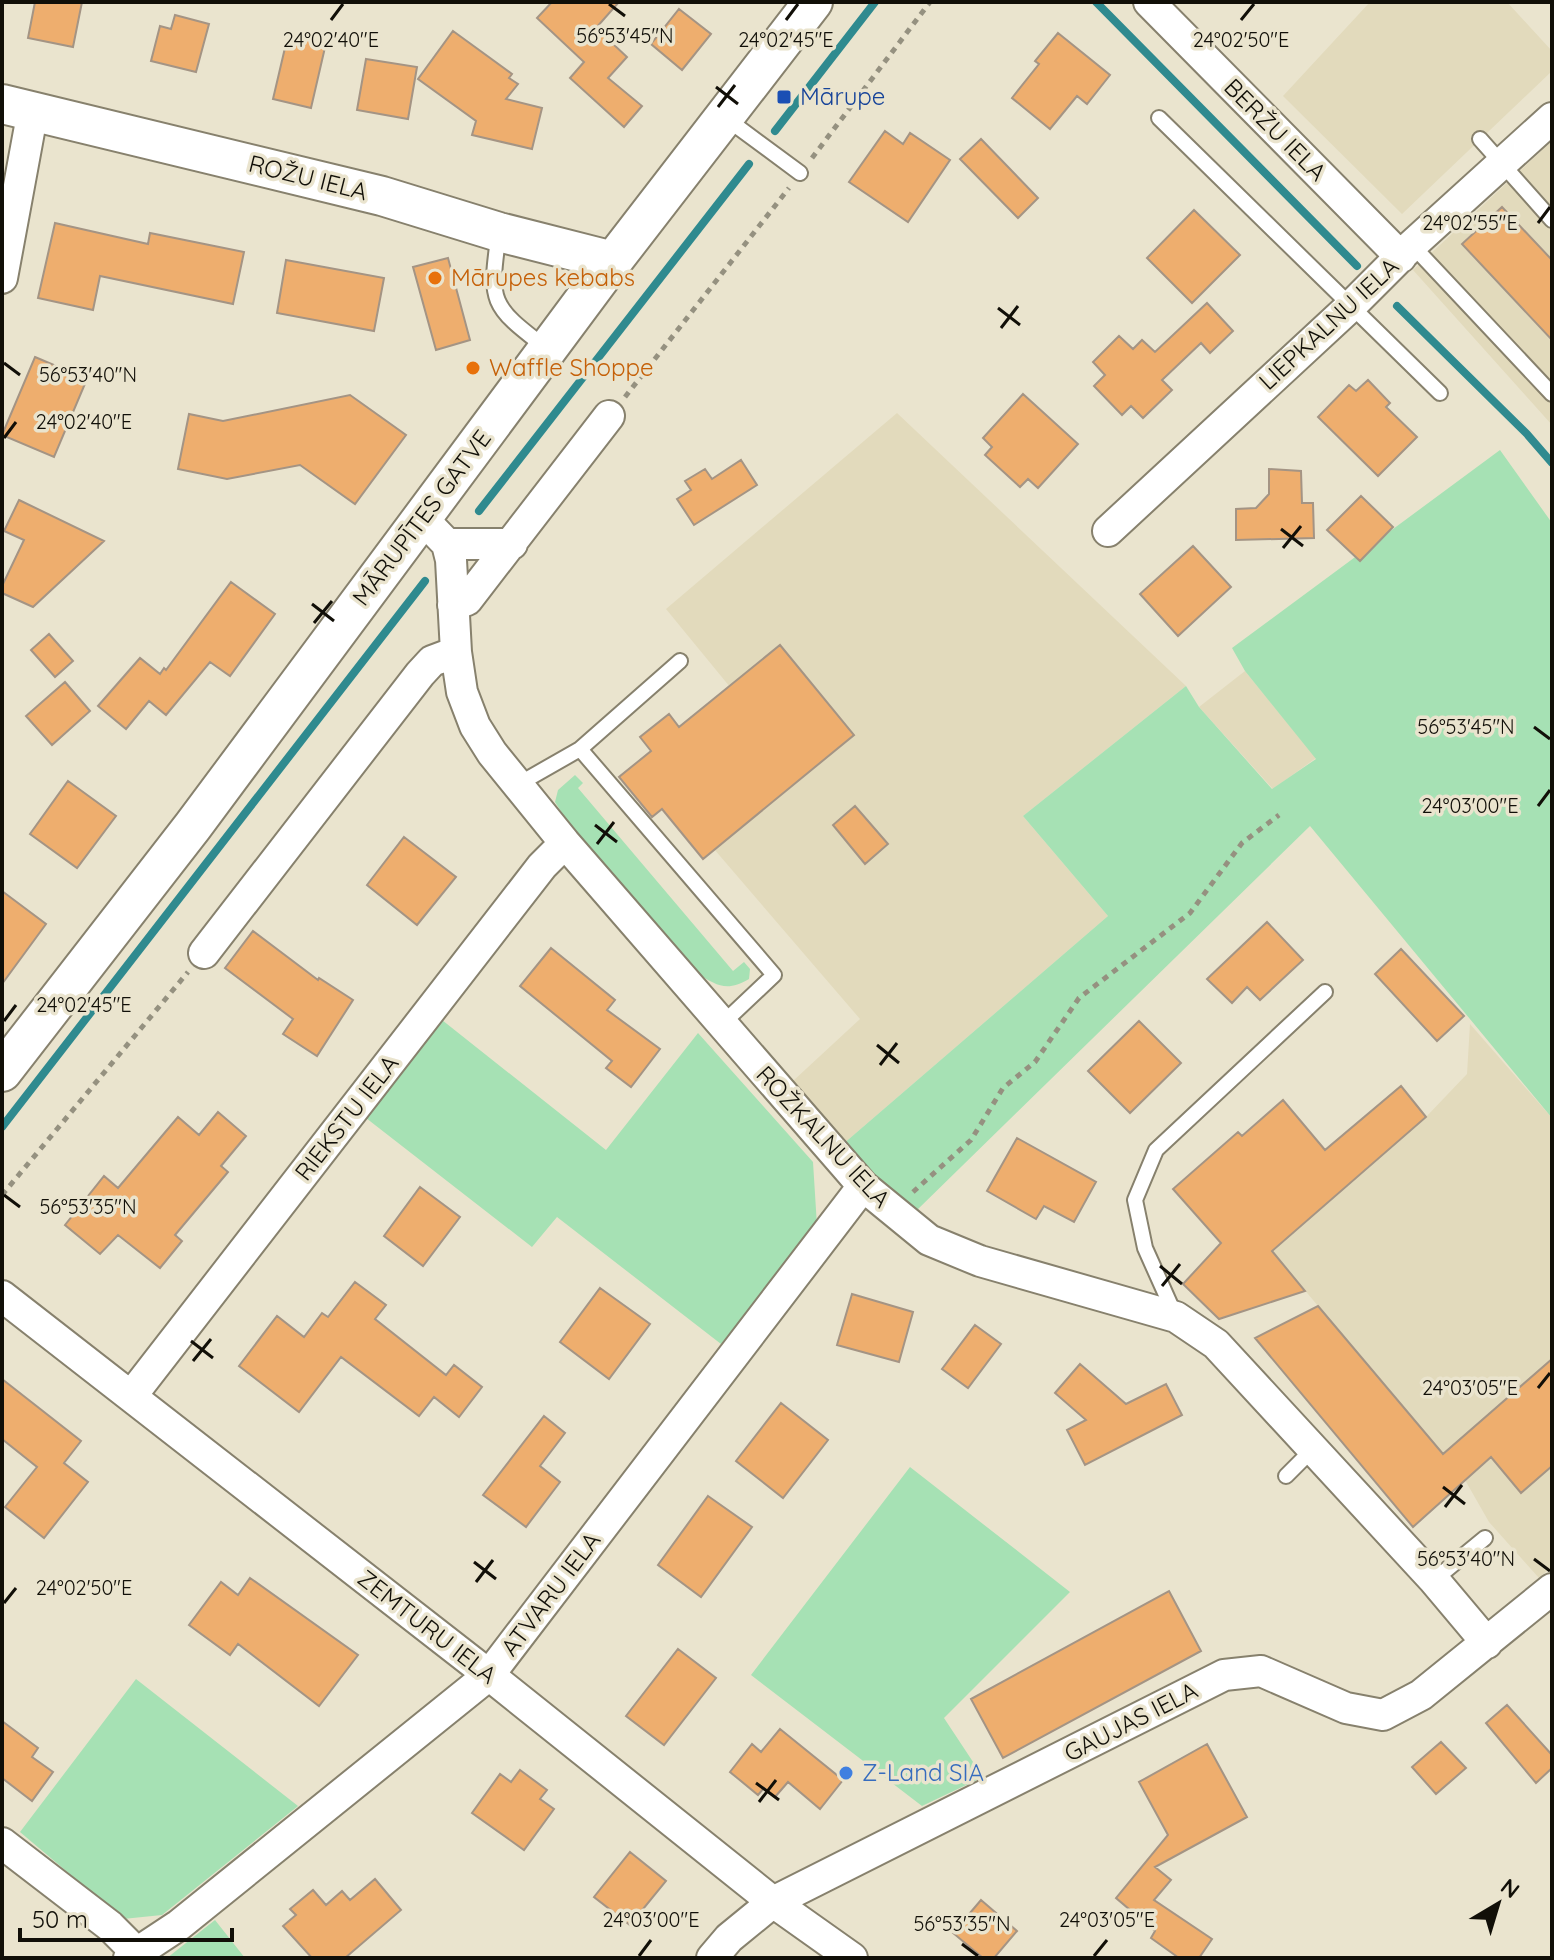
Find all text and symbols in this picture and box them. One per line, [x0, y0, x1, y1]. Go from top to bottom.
text: 56°53'45"N [576, 23, 674, 48]
text: 24°02'40"E [283, 27, 379, 52]
text: 24°02'45"E [738, 27, 834, 52]
text: 24°02'50"E [1193, 27, 1289, 52]
street label: BERŽU IELA [1218, 72, 1333, 187]
place label: Mārupe [800, 81, 885, 111]
marker: Mārupe [775, 88, 793, 106]
street label: ROŽU IELA [246, 148, 371, 206]
text: 24°02'55"E [1422, 210, 1518, 235]
street label: LIEPKALNU IELA [1252, 251, 1404, 396]
place label: Mārupes kebabs [451, 262, 635, 292]
marker: Mārupes kebabs [426, 269, 444, 287]
place label: Waffle Shoppe [489, 352, 654, 382]
marker: Waffle Shoppe [464, 359, 482, 377]
text: 56°53'40"N [39, 362, 137, 387]
text: 24°02'40"E [36, 409, 132, 434]
street label: MĀRUPĪTES GATVE [345, 424, 497, 611]
text: 56°53'45"N [1417, 714, 1515, 739]
text: 24°03'00"E [1421, 793, 1519, 818]
text: 24°02'45"E [36, 992, 132, 1017]
street label: RIEKSTU IELA [288, 1049, 405, 1186]
street label: ROŽKALNU IELA [750, 1059, 897, 1214]
text: 56°53'35"N [39, 1194, 137, 1219]
text: 24°03'05"E [1422, 1375, 1518, 1400]
street label: ATVARU IELA [494, 1526, 607, 1661]
text: 56°53'40"N [1417, 1546, 1515, 1571]
street label: ZEMTURU IELA [352, 1563, 503, 1690]
text: 24°02'50"E [36, 1575, 132, 1600]
street label: GAUJAS IELA [1059, 1675, 1202, 1768]
place label: Z-Land SIA [862, 1757, 984, 1787]
marker: Z-Land SIA [837, 1764, 855, 1782]
north arrow [1458, 1864, 1538, 1944]
text: N [1495, 1872, 1525, 1904]
scale bar [20, 1892, 232, 1942]
text: 50 m [32, 1904, 88, 1934]
text: 24°03'00"E [602, 1907, 700, 1932]
text: 24°03'05"E [1059, 1907, 1155, 1932]
text: 56°53'35"N [913, 1911, 1011, 1936]

